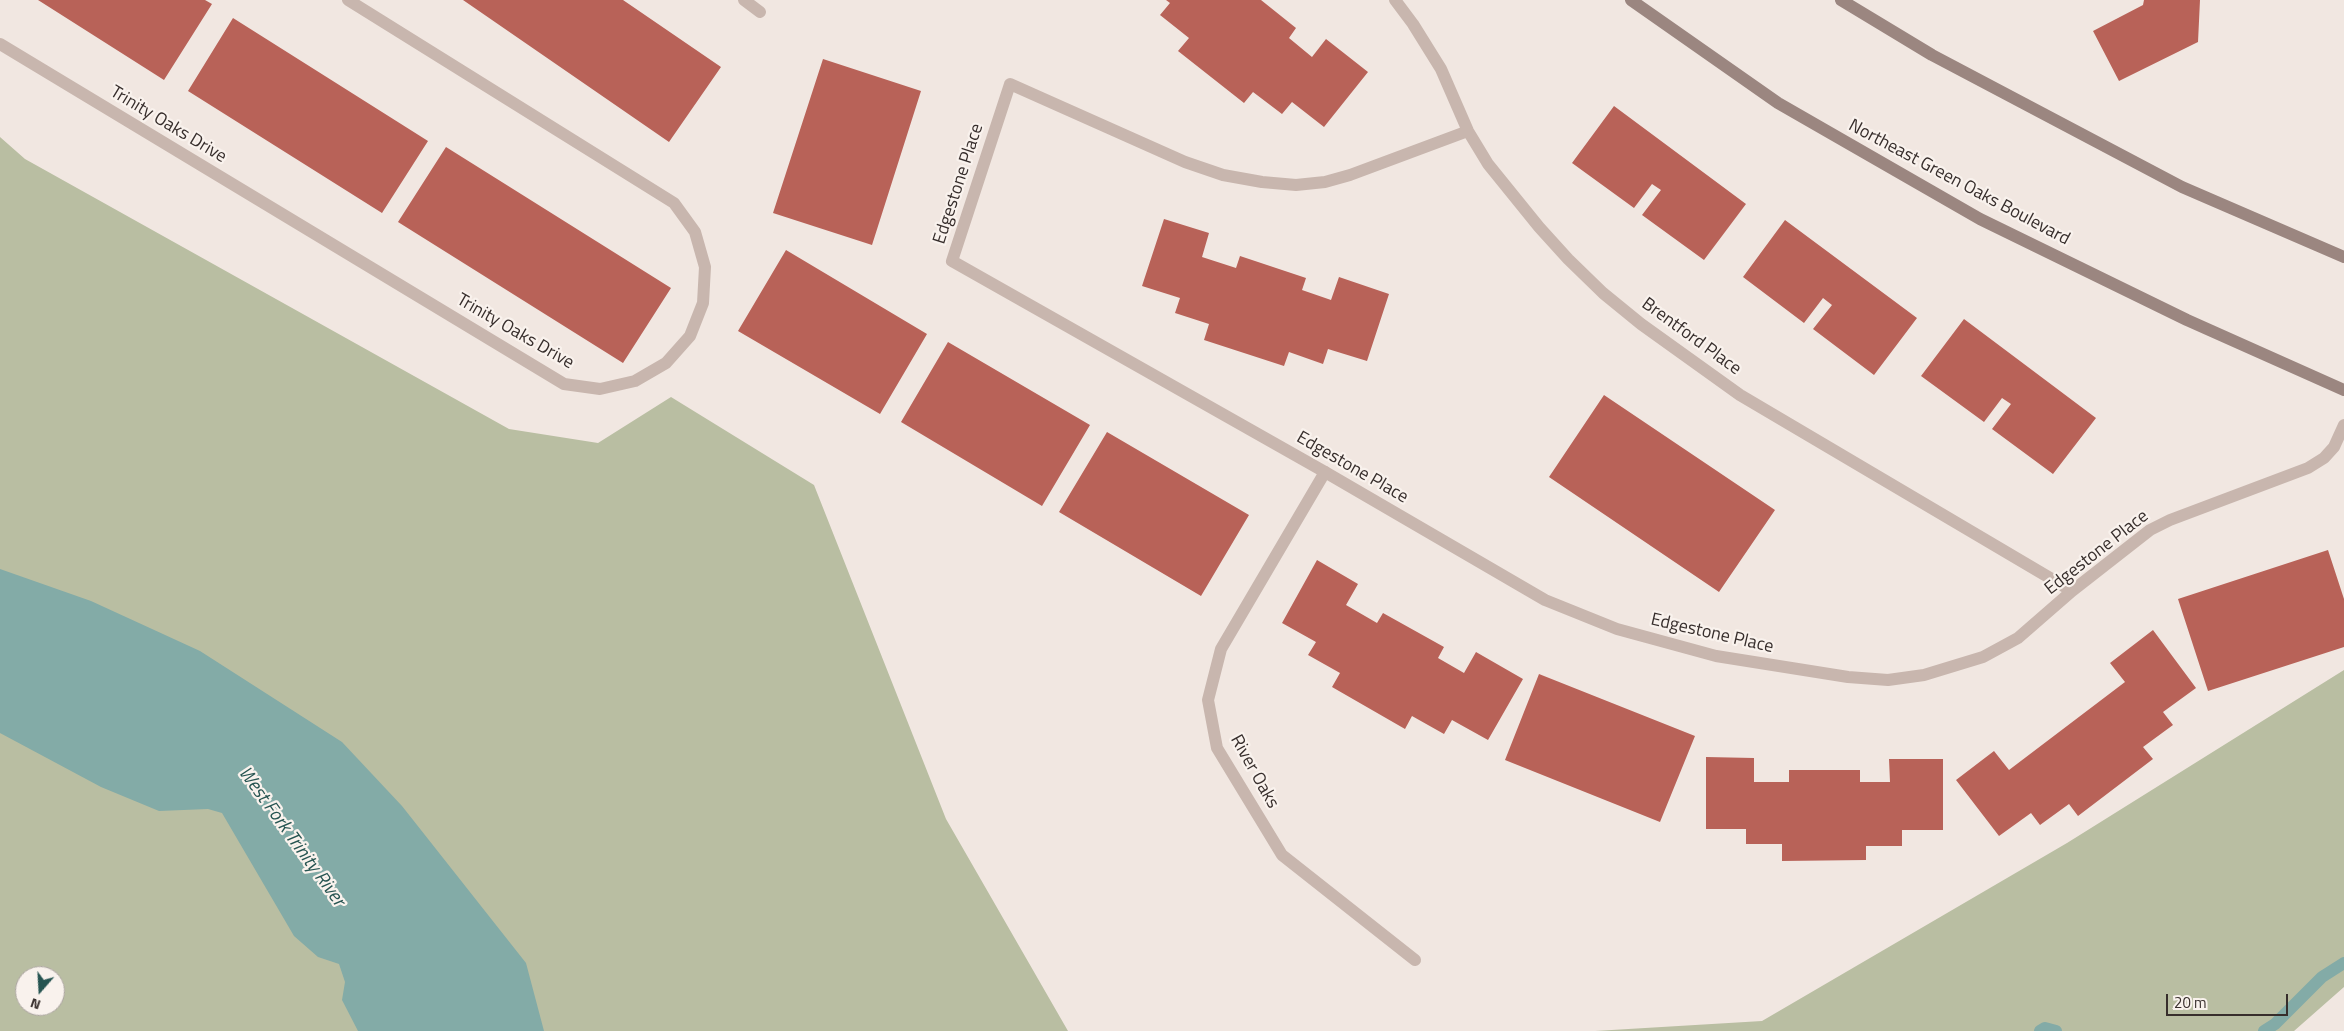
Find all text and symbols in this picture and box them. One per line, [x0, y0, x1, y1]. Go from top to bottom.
street label: Trinity Oaks Drive [106, 82, 230, 168]
street label: Northeast Green Oaks Boulevard [1845, 115, 2073, 251]
street label: Edgestone Place [929, 121, 989, 247]
street label: Trinity Oaks Drive [452, 290, 578, 374]
street label: Brentford Place [1637, 294, 1745, 380]
street label: Edgestone Place [1292, 427, 1412, 509]
street label: Edgestone Place [2041, 506, 2153, 600]
street label: Edgestone Place [1649, 609, 1775, 659]
street label: River Oaks [1225, 731, 1283, 813]
water label: West Fork Trinity River [233, 763, 349, 911]
north arrow [15, 966, 65, 1016]
scale bar [2169, 984, 2292, 1016]
text: 20 m [2174, 991, 2207, 1014]
text: N [27, 993, 43, 1016]

